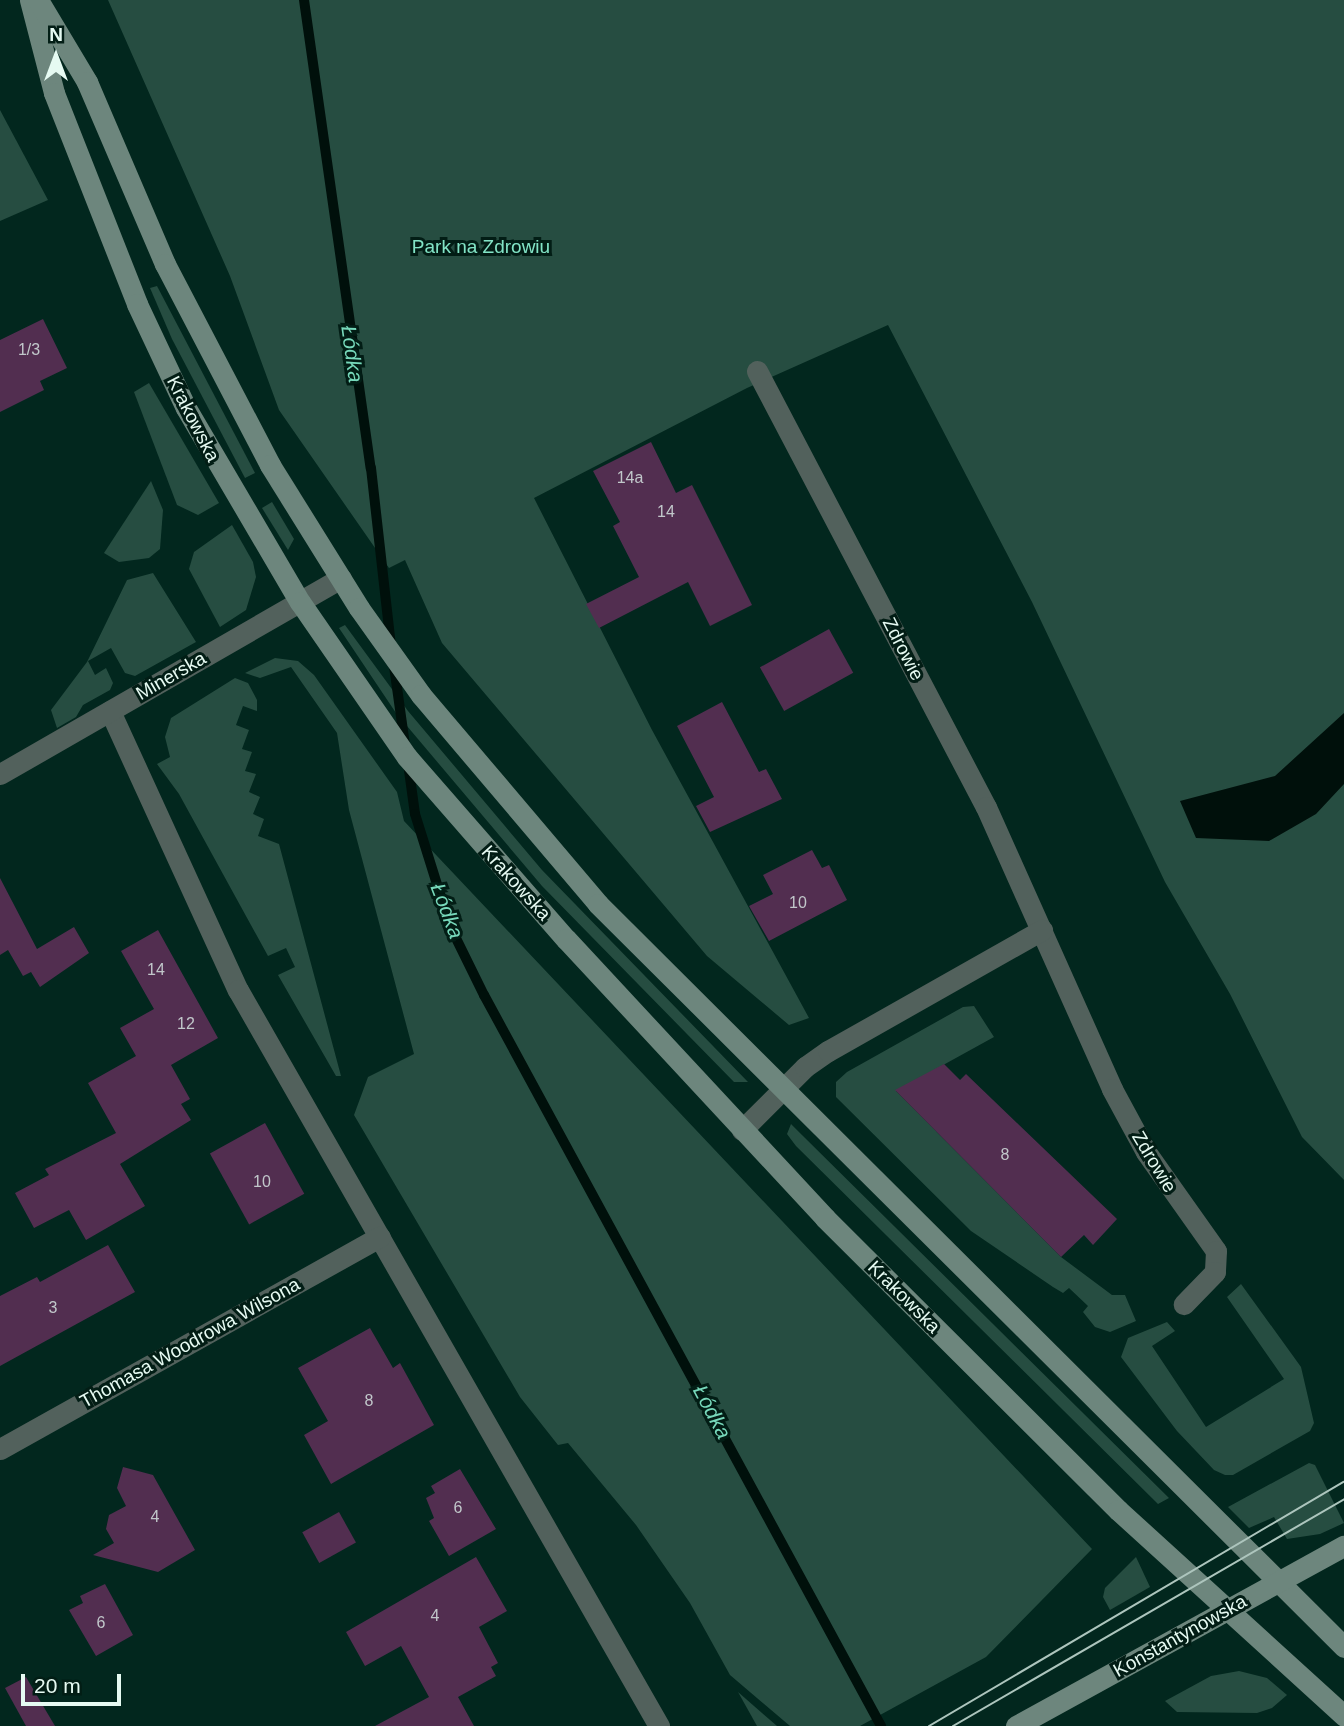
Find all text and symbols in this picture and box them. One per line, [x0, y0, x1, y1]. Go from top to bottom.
north arrow [21, 21, 91, 91]
text: N [49, 24, 63, 45]
park label: Park na Zdrowiu [412, 236, 550, 258]
water label: Łódka [336, 324, 368, 384]
house number: 1/3 [18, 340, 40, 360]
street label: Krakowska [162, 372, 224, 466]
house number: 14a [617, 468, 643, 488]
house number: 14 [657, 502, 675, 522]
street label: Zdrowie [878, 614, 928, 684]
street label: Minerska [132, 647, 210, 705]
street label: Krakowska [476, 841, 556, 925]
water label: Łódka [425, 880, 469, 942]
house number: 10 [789, 893, 807, 913]
house number: 14 [147, 960, 165, 980]
house number: 12 [177, 1014, 195, 1034]
street label: Zdrowie [1127, 1127, 1181, 1197]
house number: 8 [1001, 1145, 1009, 1165]
house number: 10 [253, 1172, 271, 1192]
street label: Krakowska [863, 1256, 945, 1338]
street label: Thomasa Woodrowa Wilsona [76, 1273, 304, 1413]
house number: 3 [49, 1298, 57, 1318]
water label: Łódka [687, 1381, 737, 1443]
house number: 8 [365, 1391, 373, 1411]
house number: 6 [454, 1498, 462, 1518]
house number: 4 [151, 1507, 159, 1527]
street label: Konstantynowska [1109, 1590, 1251, 1682]
house number: 4 [431, 1606, 439, 1626]
house number: 6 [97, 1613, 105, 1633]
scale bar [24, 1660, 124, 1704]
text: 20 m [34, 1674, 81, 1697]

